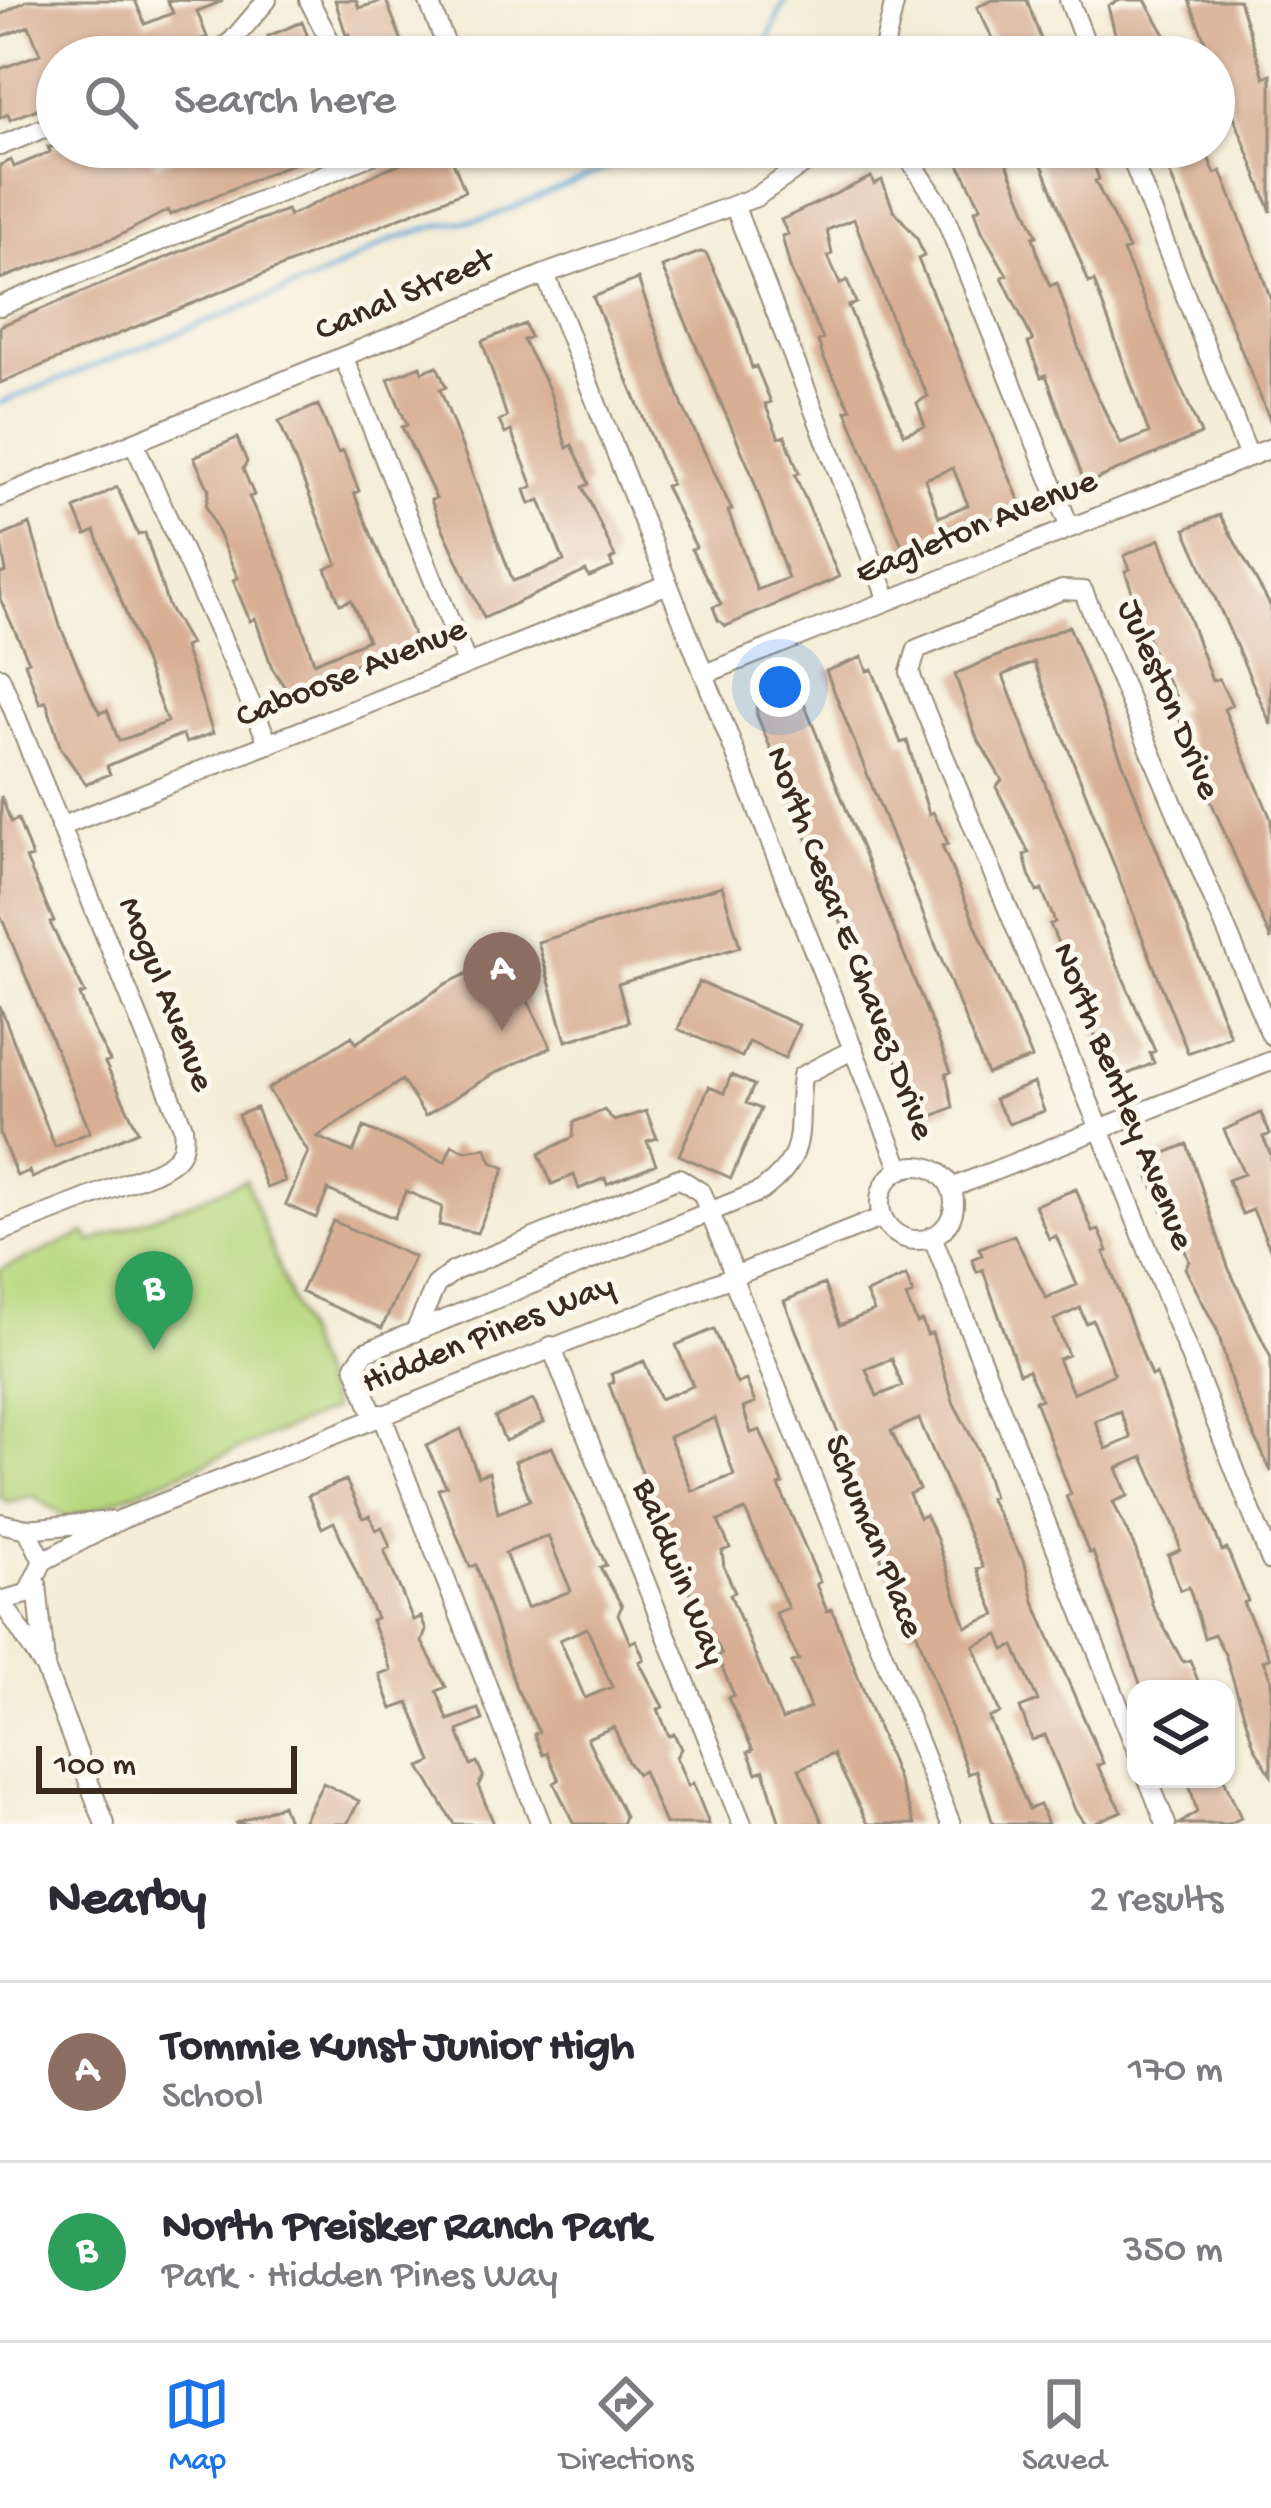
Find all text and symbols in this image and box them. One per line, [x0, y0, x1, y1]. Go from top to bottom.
search box [36, 36, 1235, 168]
icon: search [78, 69, 144, 135]
text: Search here [174, 76, 396, 129]
street label: Canal Street [310, 239, 503, 354]
street label: Eagleton Avenue [850, 461, 1104, 597]
street label: Juleston Drive [1106, 593, 1229, 807]
street label: Caboose Avenue [231, 609, 474, 741]
your location [750, 657, 810, 717]
street label: North Cesar E Chavez Drive [753, 742, 943, 1147]
street label: Mogul Avenue [106, 892, 223, 1099]
pin: A [463, 932, 541, 1031]
street label: North Bentley Avenue [1040, 937, 1202, 1257]
pin: B [115, 1251, 193, 1350]
street label: Hidden Pines Way [357, 1266, 622, 1406]
street label: Schuman Place [812, 1429, 932, 1645]
street label: Baldwin Way [620, 1473, 734, 1673]
map controls [1127, 1680, 1235, 1788]
button: layers [1127, 1680, 1235, 1788]
scale bar [36, 1740, 297, 1793]
text: 100 m [54, 1748, 136, 1786]
text: Nearby [48, 1872, 206, 1932]
text: 2 results [1089, 1879, 1223, 1925]
text: Tommie Kunst Junior High [162, 2022, 634, 2075]
text: A [75, 2049, 99, 2095]
text: 170 m [1128, 2049, 1223, 2095]
text: School [162, 2075, 263, 2121]
text: North Preisker Ranch Park [162, 2202, 650, 2255]
text: B [77, 2229, 97, 2275]
text: 350 m [1123, 2229, 1223, 2275]
text: Park · Hidden Pines Way [162, 2255, 558, 2301]
tab: Map [164, 2371, 230, 2481]
tab: Directions [559, 2371, 693, 2481]
tab: Saved [1022, 2371, 1107, 2481]

